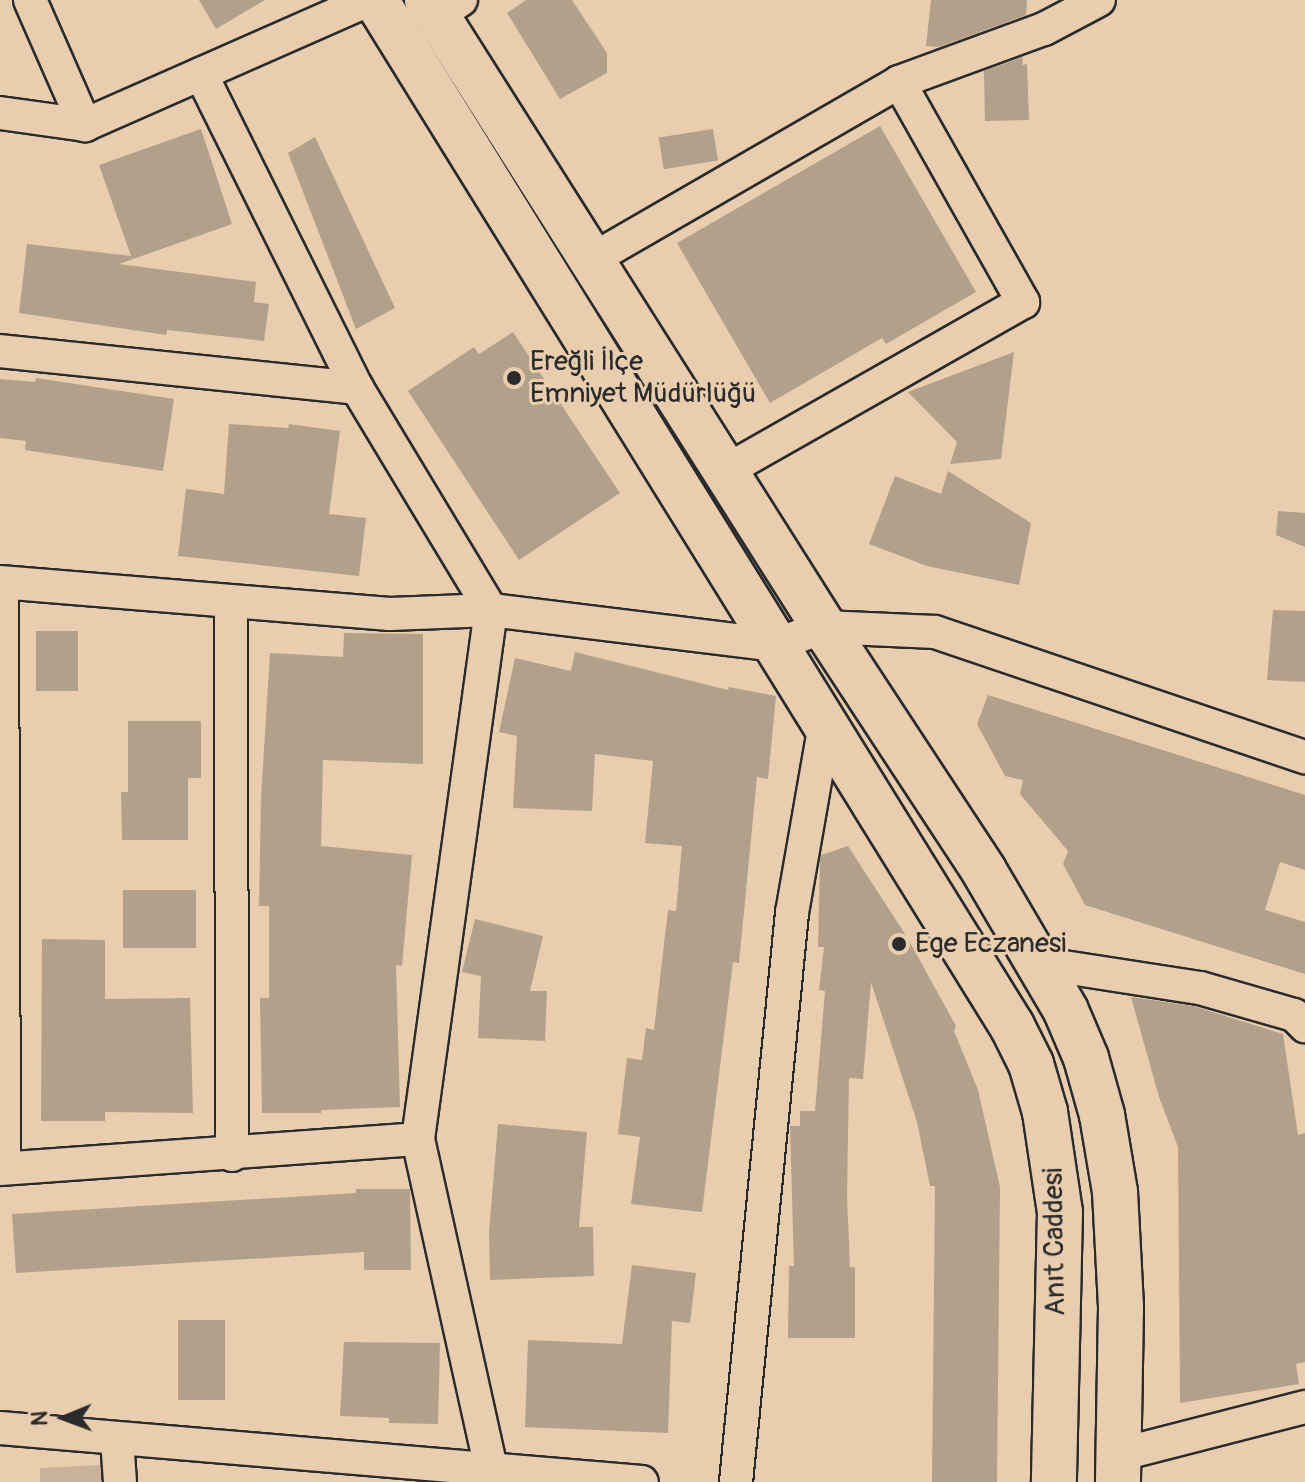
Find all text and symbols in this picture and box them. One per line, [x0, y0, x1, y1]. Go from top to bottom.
place label: Ereğli İlçe Emniyet Müdürlüğü [530, 345, 756, 411]
marker: Ereğli İlçe Emniyet Müdürlüğü [505, 369, 523, 387]
place label: Ege Eczanesi [915, 927, 1066, 961]
marker: Ege Eczanesi [890, 935, 908, 953]
street label: Anıt Caddesi [1037, 1168, 1073, 1316]
north arrow [24, 1378, 104, 1458]
text: N [26, 1411, 54, 1426]

